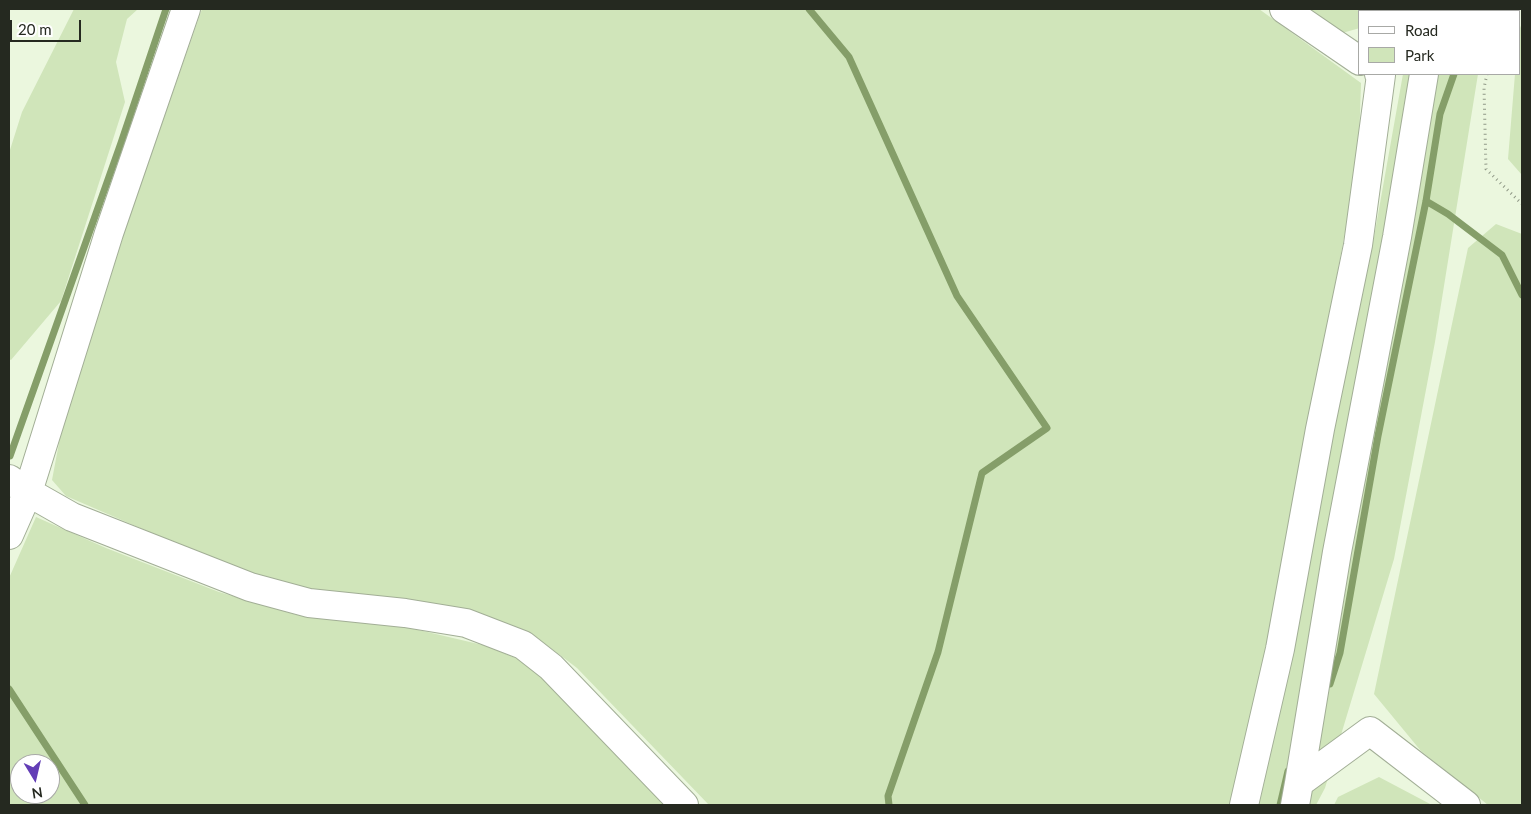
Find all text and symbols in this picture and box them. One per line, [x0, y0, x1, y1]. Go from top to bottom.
scale bar [12, 10, 84, 42]
legend [1358, 10, 1521, 75]
text: 20 m [18, 20, 52, 38]
text: Road [1405, 21, 1438, 39]
text: Park [1405, 46, 1434, 64]
north arrow [10, 754, 60, 804]
text: N [31, 784, 44, 803]

